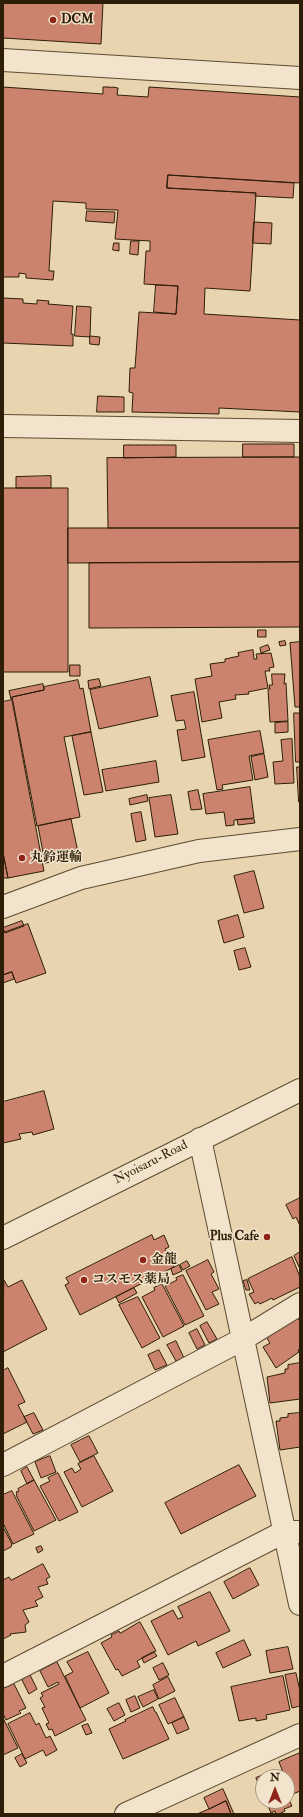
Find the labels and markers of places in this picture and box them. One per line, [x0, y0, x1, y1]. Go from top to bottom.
place label: DCM [61, 12, 94, 28]
marker: DCM [48, 15, 58, 25]
place label: 丸鈴運輸 [30, 850, 82, 866]
marker: 丸鈴運輸 [17, 853, 27, 863]
place label: Plus Cafe [210, 1229, 259, 1245]
marker: Plus Cafe [262, 1232, 272, 1242]
place label: 金龍 [151, 1252, 177, 1268]
marker: 金龍 [138, 1255, 148, 1265]
place label: コスモス薬局 [92, 1272, 170, 1288]
marker: コスモス薬局 [79, 1275, 89, 1285]

